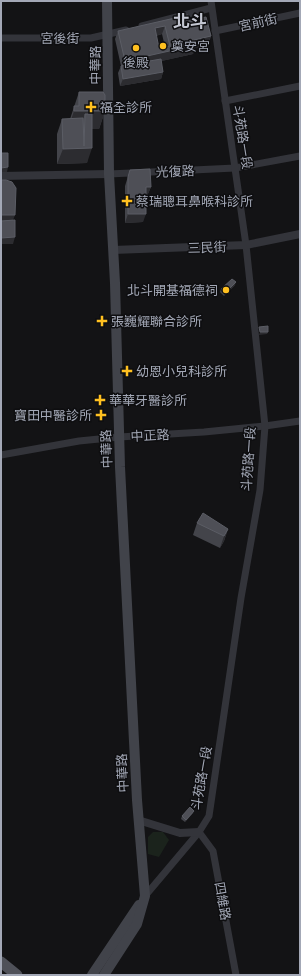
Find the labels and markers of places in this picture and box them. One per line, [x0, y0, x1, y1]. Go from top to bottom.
place label: 奠安宮 [171, 39, 210, 55]
marker: 奠安宮 [158, 41, 168, 51]
marker: 後殿 [131, 43, 141, 53]
place label: 後殿 [123, 55, 149, 71]
place label: 福全診所 [100, 100, 152, 116]
marker: 福全診所 [85, 101, 97, 113]
place label: 蔡瑞聰耳鼻喉科診所 [136, 194, 253, 210]
marker: 蔡瑞聰耳鼻喉科診所 [121, 195, 133, 207]
place label: 北斗開基福德祠 [127, 283, 218, 299]
marker: 北斗開基福德祠 [221, 285, 231, 295]
place label: 張巍耀聯合診所 [111, 314, 202, 330]
marker: 張巍耀聯合診所 [96, 315, 108, 327]
place label: 幼恩小兒科診所 [136, 364, 227, 380]
marker: 幼恩小兒科診所 [121, 365, 133, 377]
place label: 華華牙醫診所 [109, 393, 187, 409]
marker: 華華牙醫診所 [94, 394, 106, 406]
place label: 寶田中醫診所 [14, 408, 92, 424]
marker: 寶田中醫診所 [95, 409, 107, 421]

